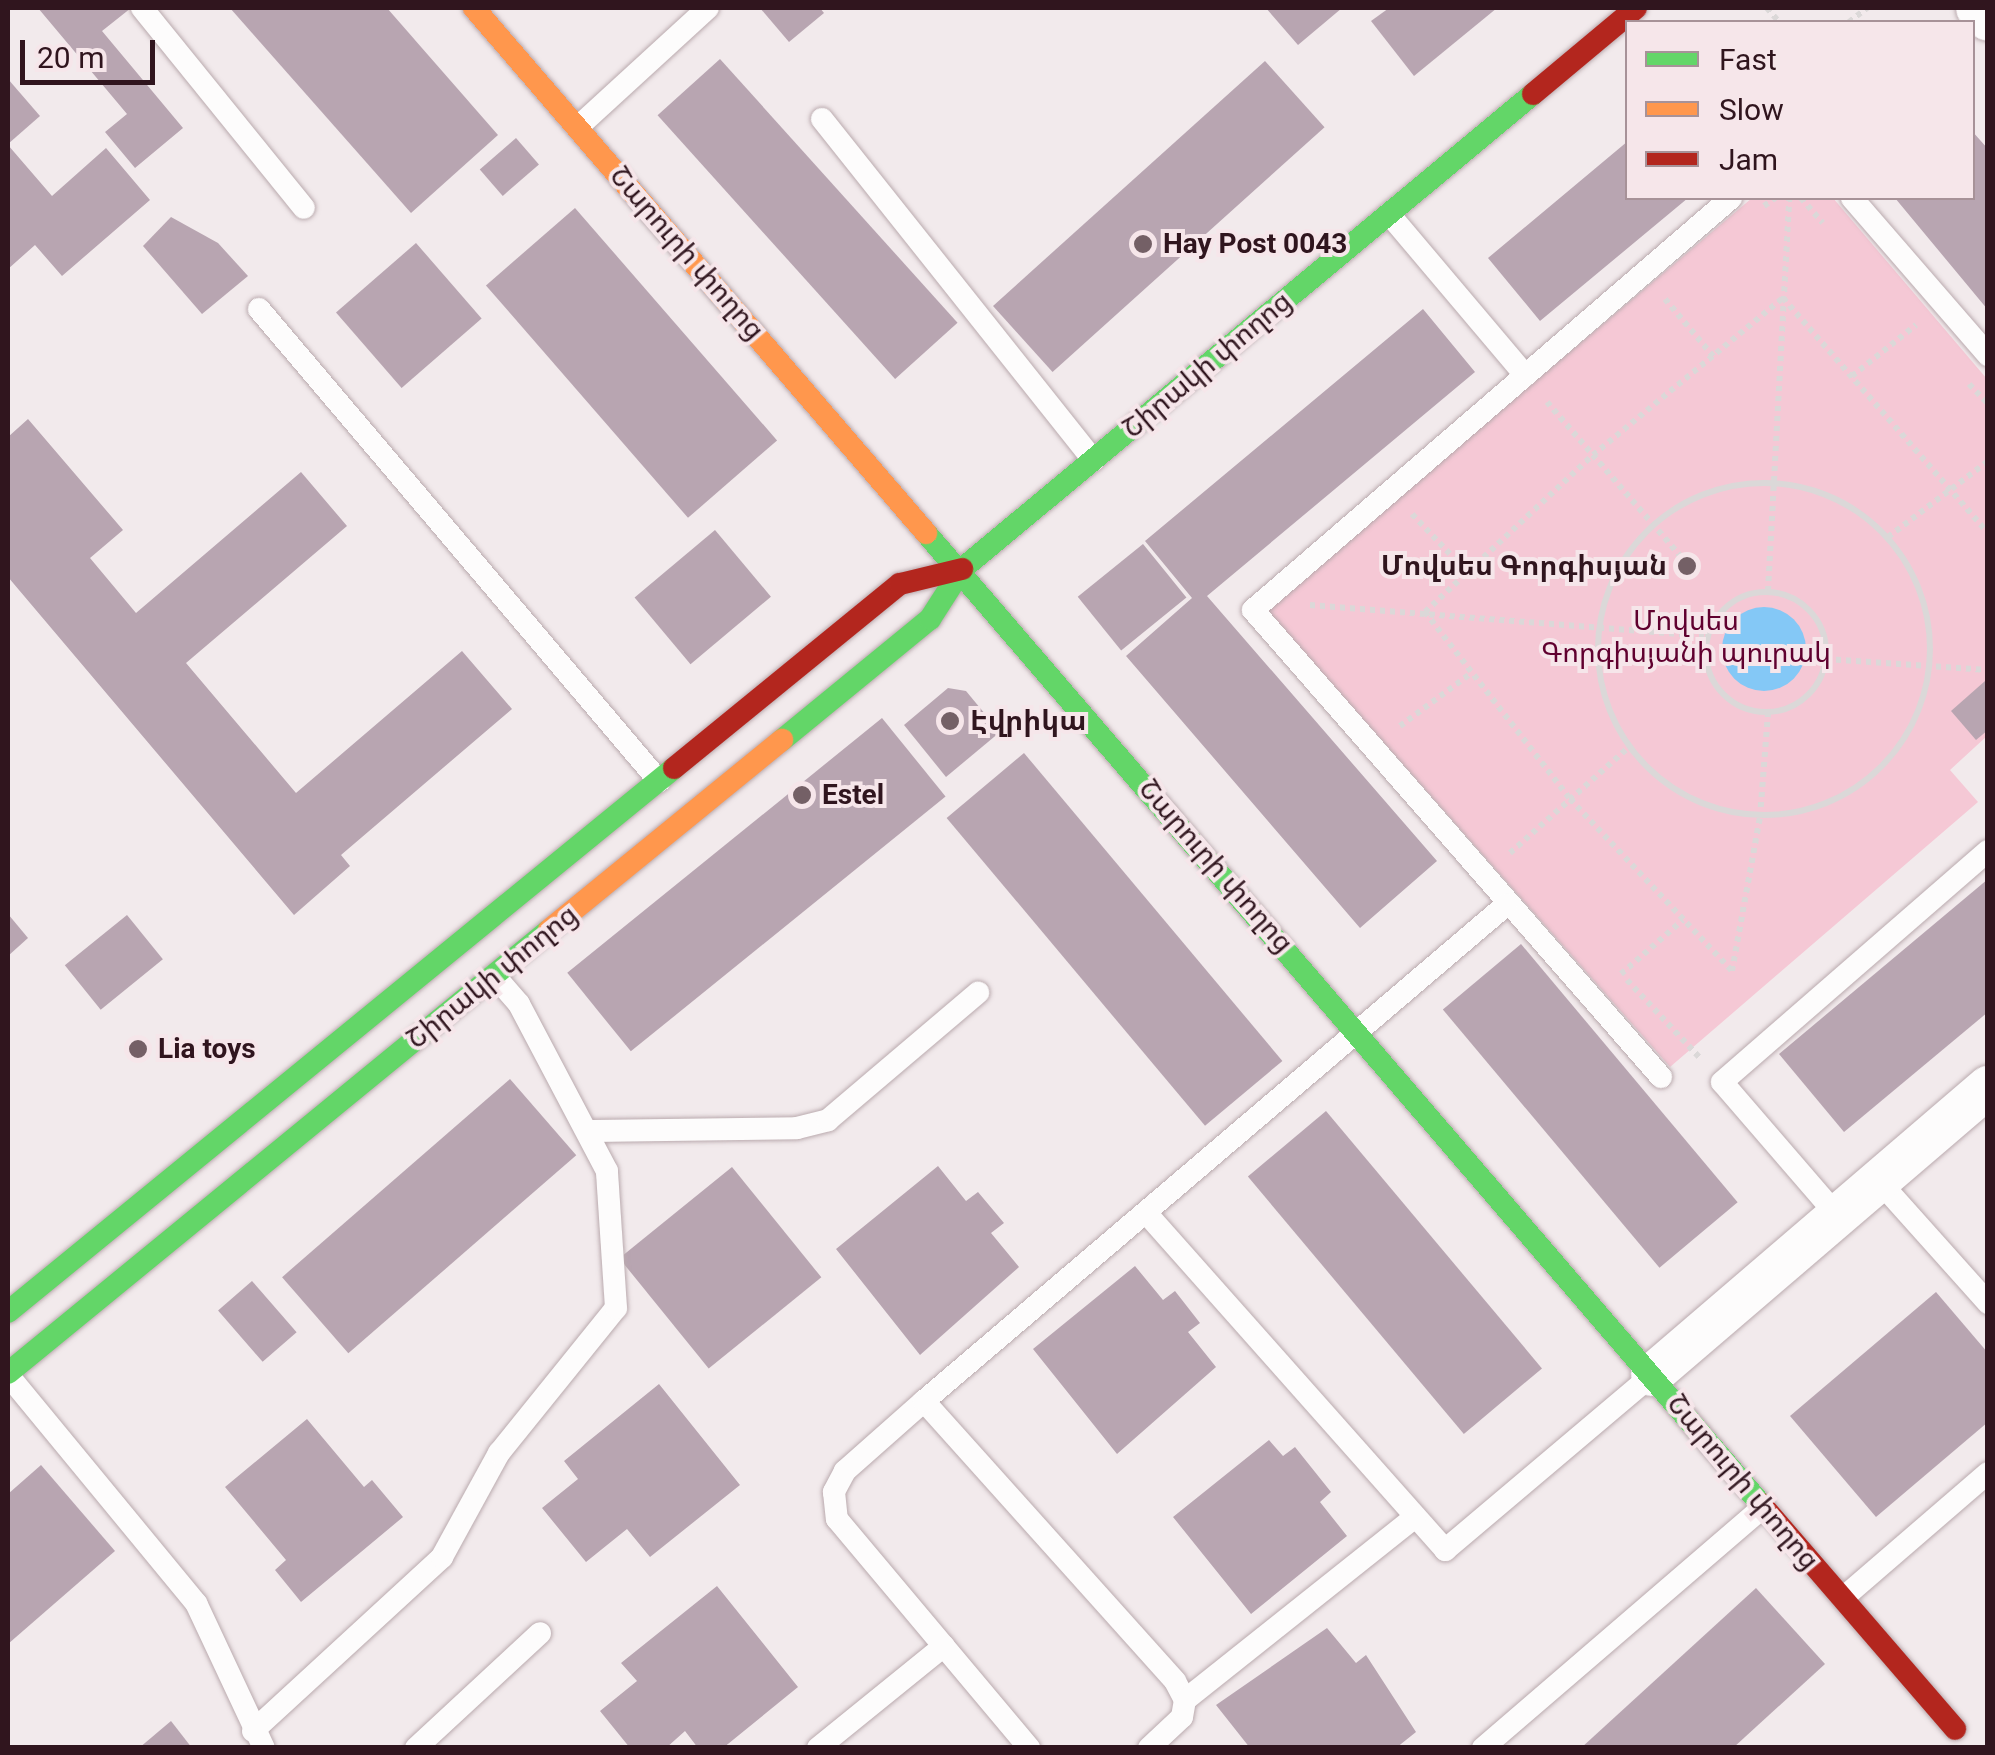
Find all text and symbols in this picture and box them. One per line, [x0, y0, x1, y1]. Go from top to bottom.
scale bar [25, 20, 160, 82]
legend [1625, 20, 1975, 200]
text: 20 m [37, 40, 104, 75]
text: Fast [1719, 42, 1777, 77]
text: Slow [1719, 92, 1784, 127]
text: Jam [1719, 142, 1778, 177]
street label: Շարուրի փողոց [603, 159, 771, 347]
place label: Hay Post 0043 [1163, 227, 1347, 261]
marker: Hay Post 0043 [1132, 233, 1154, 255]
street label: Շիրակի փողոց [1116, 285, 1298, 445]
place label: Մովսես Գորգիսյան [1381, 549, 1667, 583]
marker: Մովսես Գորգիսյան [1676, 555, 1698, 577]
park label: Մովսես Գորգիսյանի պուրակ [1541, 604, 1831, 670]
place label: Էվրիկա [970, 704, 1086, 738]
marker: Էվրիկա [939, 710, 961, 732]
street label: Շարուրի փողոց [1132, 772, 1300, 960]
place label: Estel [822, 778, 884, 812]
marker: Estel [791, 784, 813, 806]
street label: Շիրակի փողոց [400, 898, 584, 1056]
place label: Lia toys [158, 1032, 256, 1066]
marker: Lia toys [127, 1038, 149, 1060]
street label: Շարուրի փողոց [1660, 1387, 1826, 1577]

